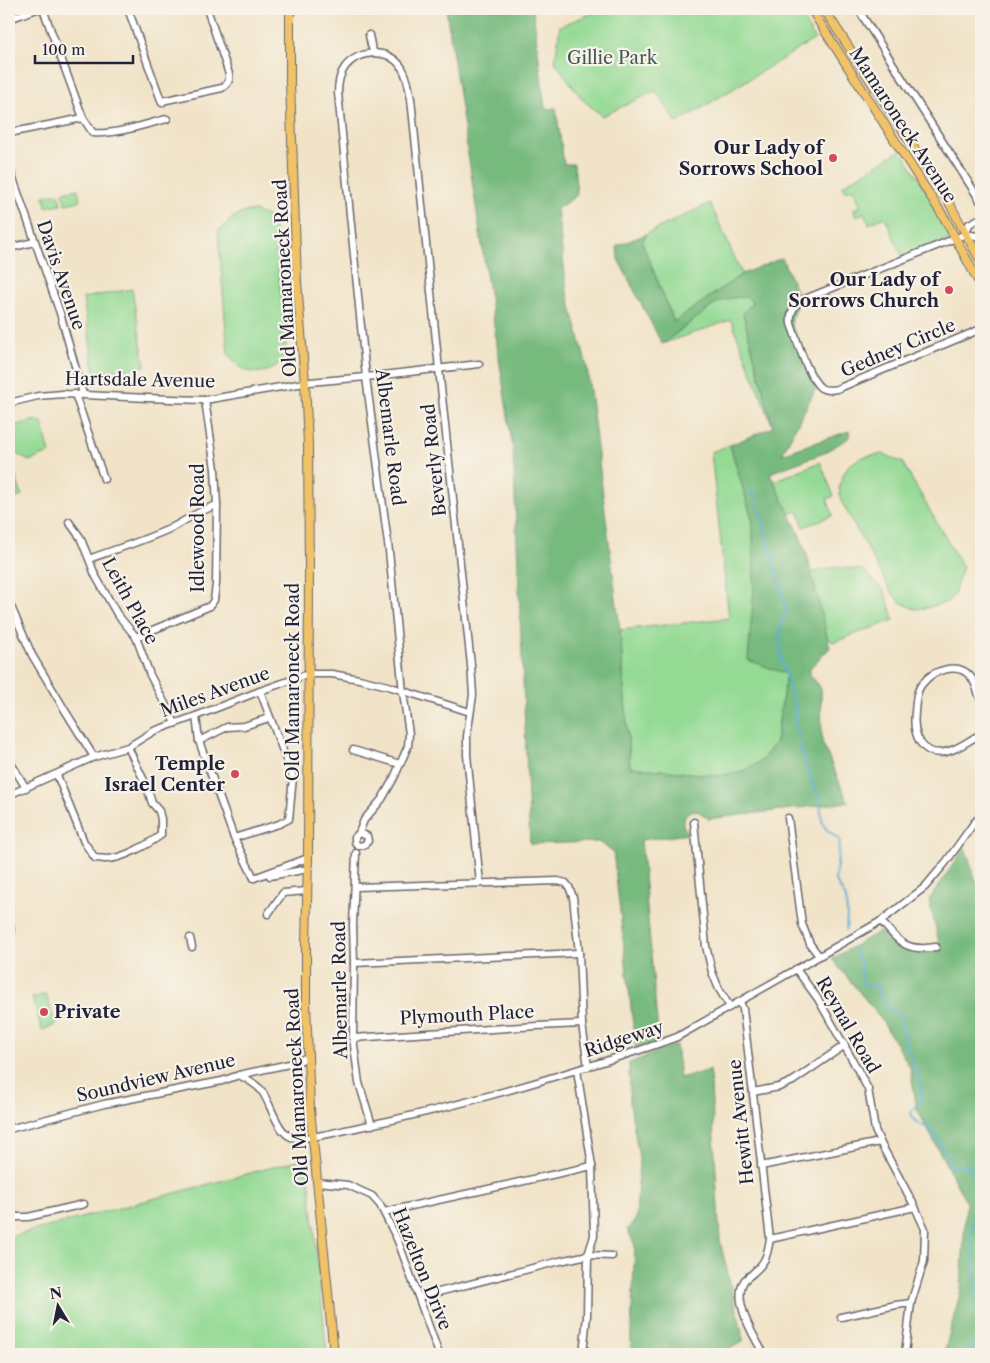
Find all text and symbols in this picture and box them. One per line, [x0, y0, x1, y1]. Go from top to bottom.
scale bar [35, 32, 132, 64]
text: 100 m [42, 40, 85, 59]
street label: Mamaroneck Avenue [844, 43, 962, 207]
park label: Gillie Park [567, 47, 659, 69]
place label: Our Lady of Sorrows School [679, 137, 825, 180]
marker: Our Lady of Sorrows School [827, 152, 839, 164]
street label: Old Mamaroneck Road [269, 178, 301, 378]
street label: Davis Avenue [32, 217, 90, 333]
place label: Our Lady of Sorrows Church [788, 269, 941, 312]
marker: Our Lady of Sorrows Church [943, 284, 955, 296]
street label: Gedney Circle [837, 314, 959, 382]
street label: Albemarle Road [371, 366, 409, 507]
street label: Hartsdale Avenue [65, 368, 215, 392]
street label: Beverly Road [417, 403, 451, 517]
street label: Idlewood Road [187, 463, 209, 593]
street label: Leith Place [97, 554, 163, 648]
street label: Old Mamaroneck Road [282, 583, 304, 781]
street label: Miles Avenue [157, 662, 273, 722]
place label: Temple Israel Center [104, 753, 225, 796]
marker: Temple Israel Center [229, 768, 241, 780]
street label: Albemarle Road [328, 921, 352, 1060]
street label: Reynal Road [811, 973, 885, 1077]
street label: Old Mamaroneck Road [281, 987, 313, 1187]
street label: Plymouth Place [399, 1000, 535, 1030]
place label: Private [54, 1001, 121, 1023]
marker: Private [38, 1006, 50, 1018]
street label: Ridgeway [581, 1016, 667, 1062]
street label: Soundview Avenue [74, 1049, 238, 1107]
street label: Hewitt Avenue [723, 1058, 759, 1186]
street label: Hazelton Drive [388, 1205, 456, 1333]
north arrow [32, 1280, 82, 1330]
text: N [48, 1283, 63, 1303]

